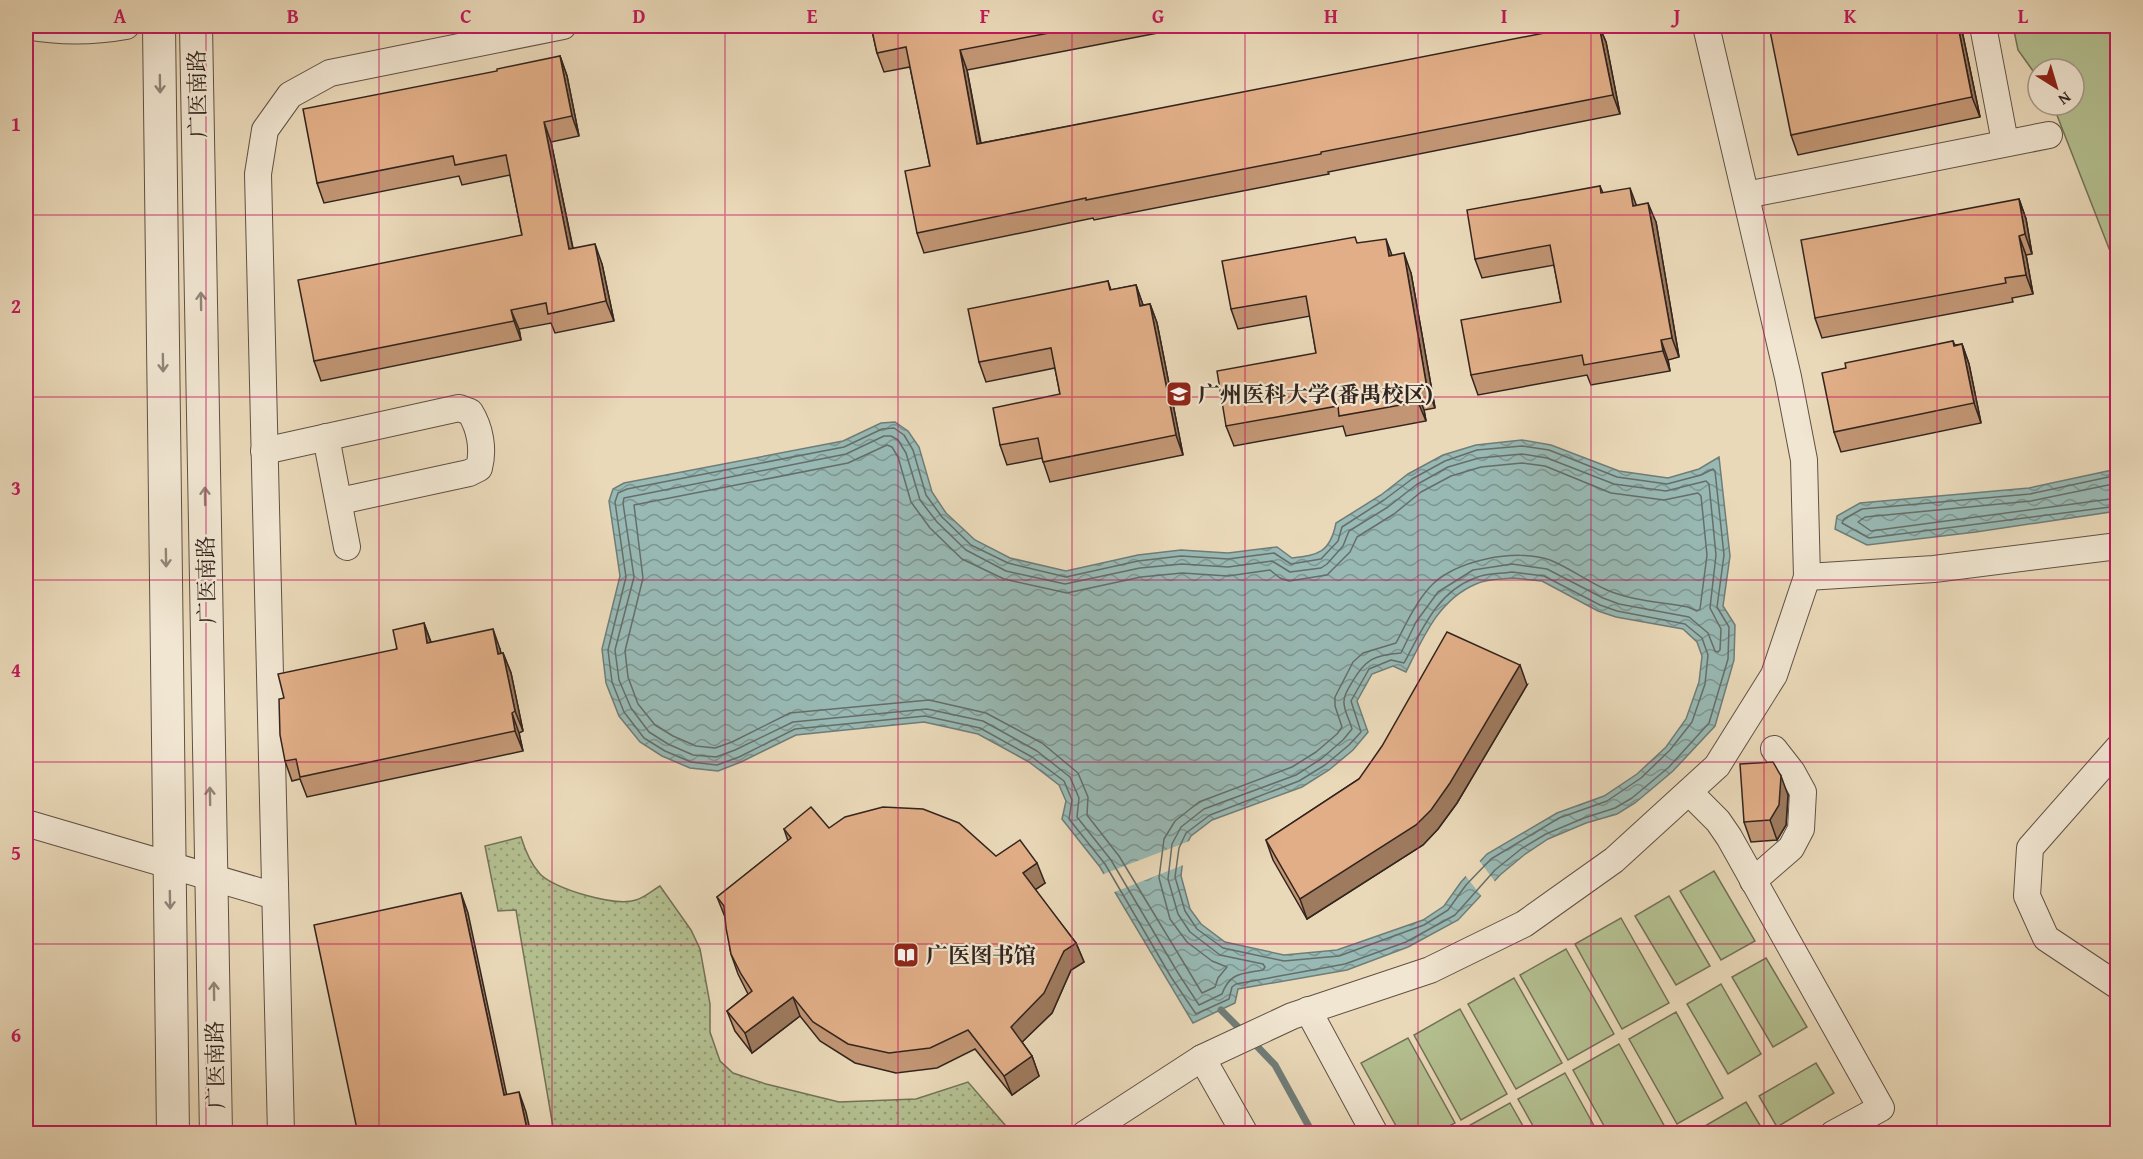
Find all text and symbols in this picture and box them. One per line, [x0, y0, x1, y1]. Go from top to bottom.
text: A [114, 1, 127, 30]
text: B [287, 1, 299, 30]
text: C [460, 1, 472, 30]
text: D [632, 1, 646, 30]
text: E [807, 1, 818, 30]
text: F [980, 1, 990, 30]
text: G [1152, 1, 1164, 30]
text: H [1324, 1, 1338, 30]
text: I [1501, 1, 1507, 30]
text: J [1671, 1, 1681, 30]
text: K [1844, 1, 1857, 30]
text: L [2018, 1, 2029, 30]
street label: 广医南路 [180, 50, 214, 138]
north arrow [2026, 57, 2086, 117]
one-way arrow [154, 73, 166, 93]
text: N [2053, 86, 2077, 112]
text: 1 [11, 109, 21, 138]
text: 2 [11, 291, 21, 320]
one-way arrow [195, 292, 207, 312]
one-way arrow [157, 352, 169, 372]
place label: 广州医科大学(番禺校区) [1198, 378, 1433, 410]
school or university icon: 广州医科大学(番禺校区) [1164, 379, 1194, 409]
text: 3 [11, 473, 21, 502]
one-way arrow [199, 487, 210, 507]
street label: 广医南路 [189, 536, 223, 624]
one-way arrow [160, 547, 172, 567]
text: 4 [11, 655, 21, 684]
one-way arrow [204, 787, 216, 807]
text: 5 [11, 838, 21, 867]
one-way arrow [164, 889, 176, 909]
place label: 广医图书馆 [926, 939, 1036, 971]
library icon: 广医图书馆 [891, 940, 921, 970]
one-way arrow [208, 982, 219, 1002]
text: 6 [11, 1020, 21, 1049]
street label: 广医南路 [198, 1021, 232, 1109]

